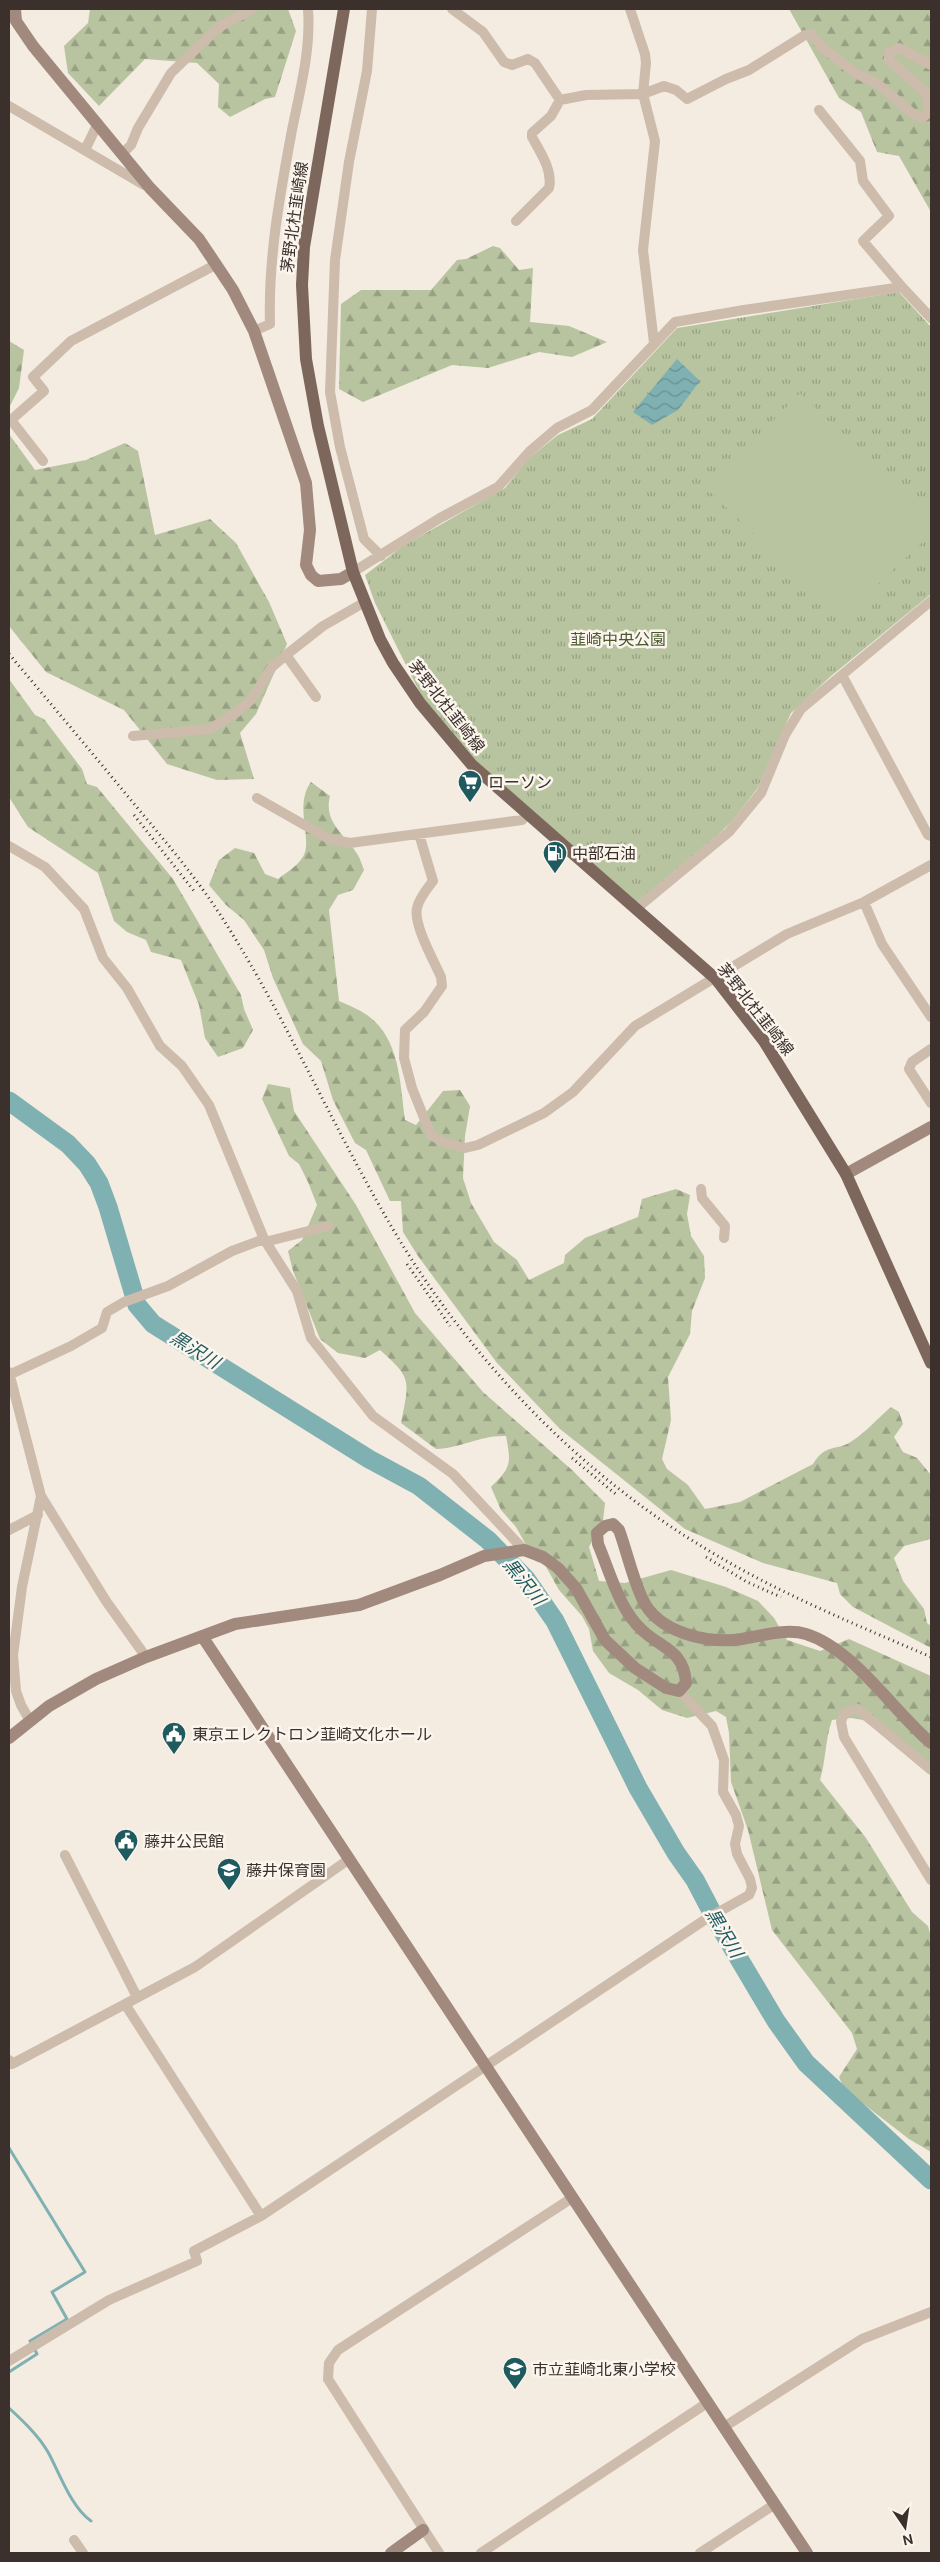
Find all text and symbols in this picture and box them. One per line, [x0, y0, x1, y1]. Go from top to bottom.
street label: 茅野北杜韮崎線 [276, 160, 313, 274]
park label: 韮崎中央公園 [570, 629, 666, 650]
street label: 茅野北杜韮崎線 [404, 656, 489, 757]
supermarket icon: ローソン [457, 769, 483, 803]
place label: ローソン [488, 772, 552, 793]
fuel station icon: 中部石油 [542, 840, 568, 874]
place label: 中部石油 [572, 843, 636, 864]
street label: 茅野北杜韮崎線 [713, 959, 798, 1060]
water label: 黒沢川 [166, 1326, 226, 1376]
water label: 黒沢川 [498, 1553, 552, 1612]
public building icon: 東京エレクトロン韮崎文化ホール [161, 1721, 187, 1755]
place label: 東京エレクトロン韮崎文化ホール [192, 1724, 432, 1745]
public building icon: 藤井公民館 [113, 1828, 139, 1862]
place label: 藤井公民館 [144, 1831, 224, 1852]
school or university icon: 藤井保育園 [216, 1857, 242, 1891]
place label: 藤井保育園 [246, 1860, 326, 1881]
water label: 黒沢川 [700, 1904, 749, 1964]
school or university icon: 市立韮崎北東小学校 [502, 2356, 528, 2390]
place label: 市立韮崎北東小学校 [532, 2359, 676, 2380]
north arrow [880, 2502, 930, 2552]
text: N [901, 2530, 915, 2550]

